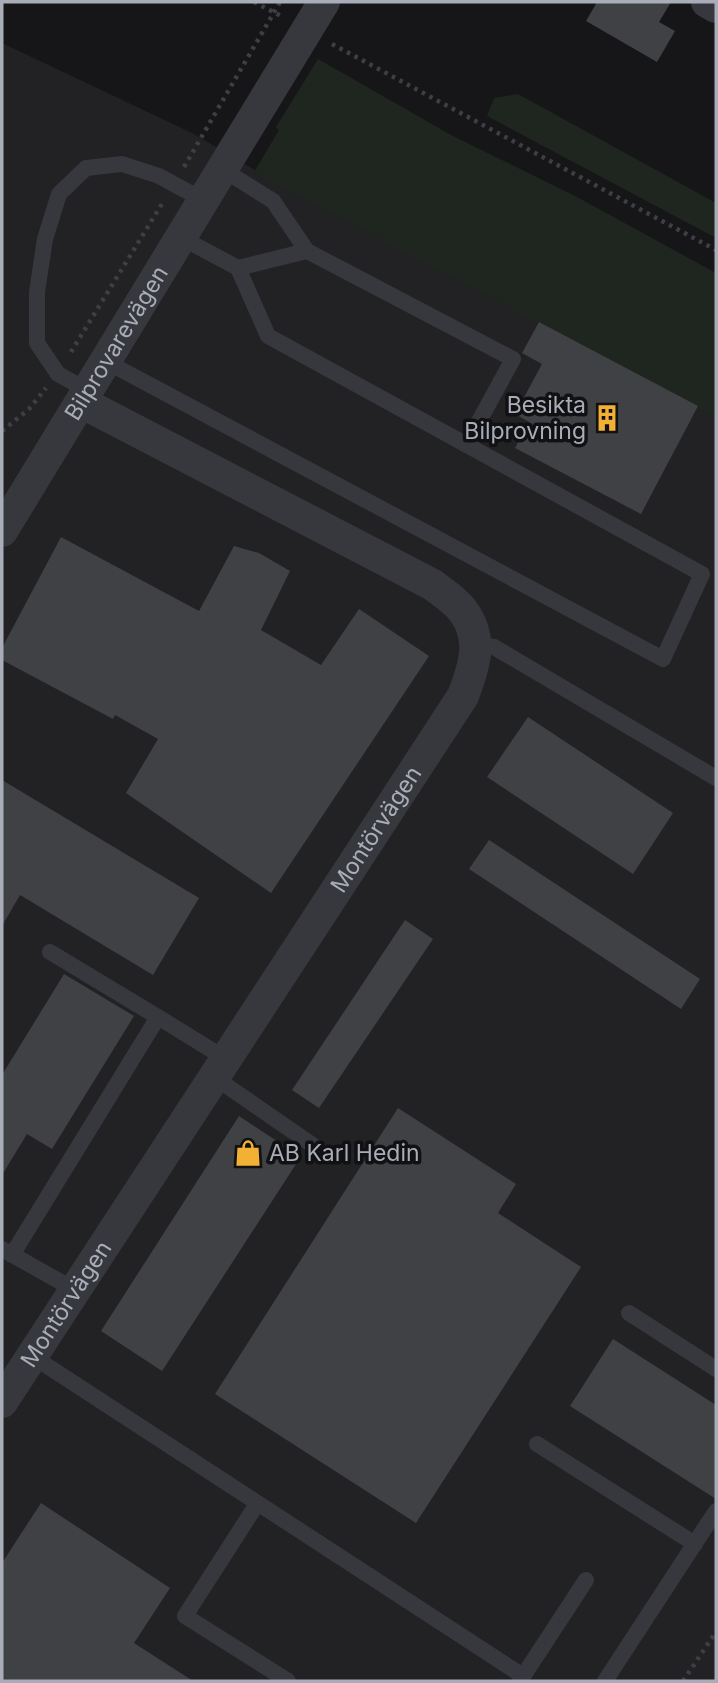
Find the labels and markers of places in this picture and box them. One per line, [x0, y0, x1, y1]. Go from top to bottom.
place label: Besikta Bilprovning [464, 391, 586, 445]
building icon: Besikta Bilprovning [592, 403, 622, 433]
shop icon: AB Karl Hedin [233, 1138, 263, 1168]
place label: AB Karl Hedin [269, 1139, 420, 1167]

